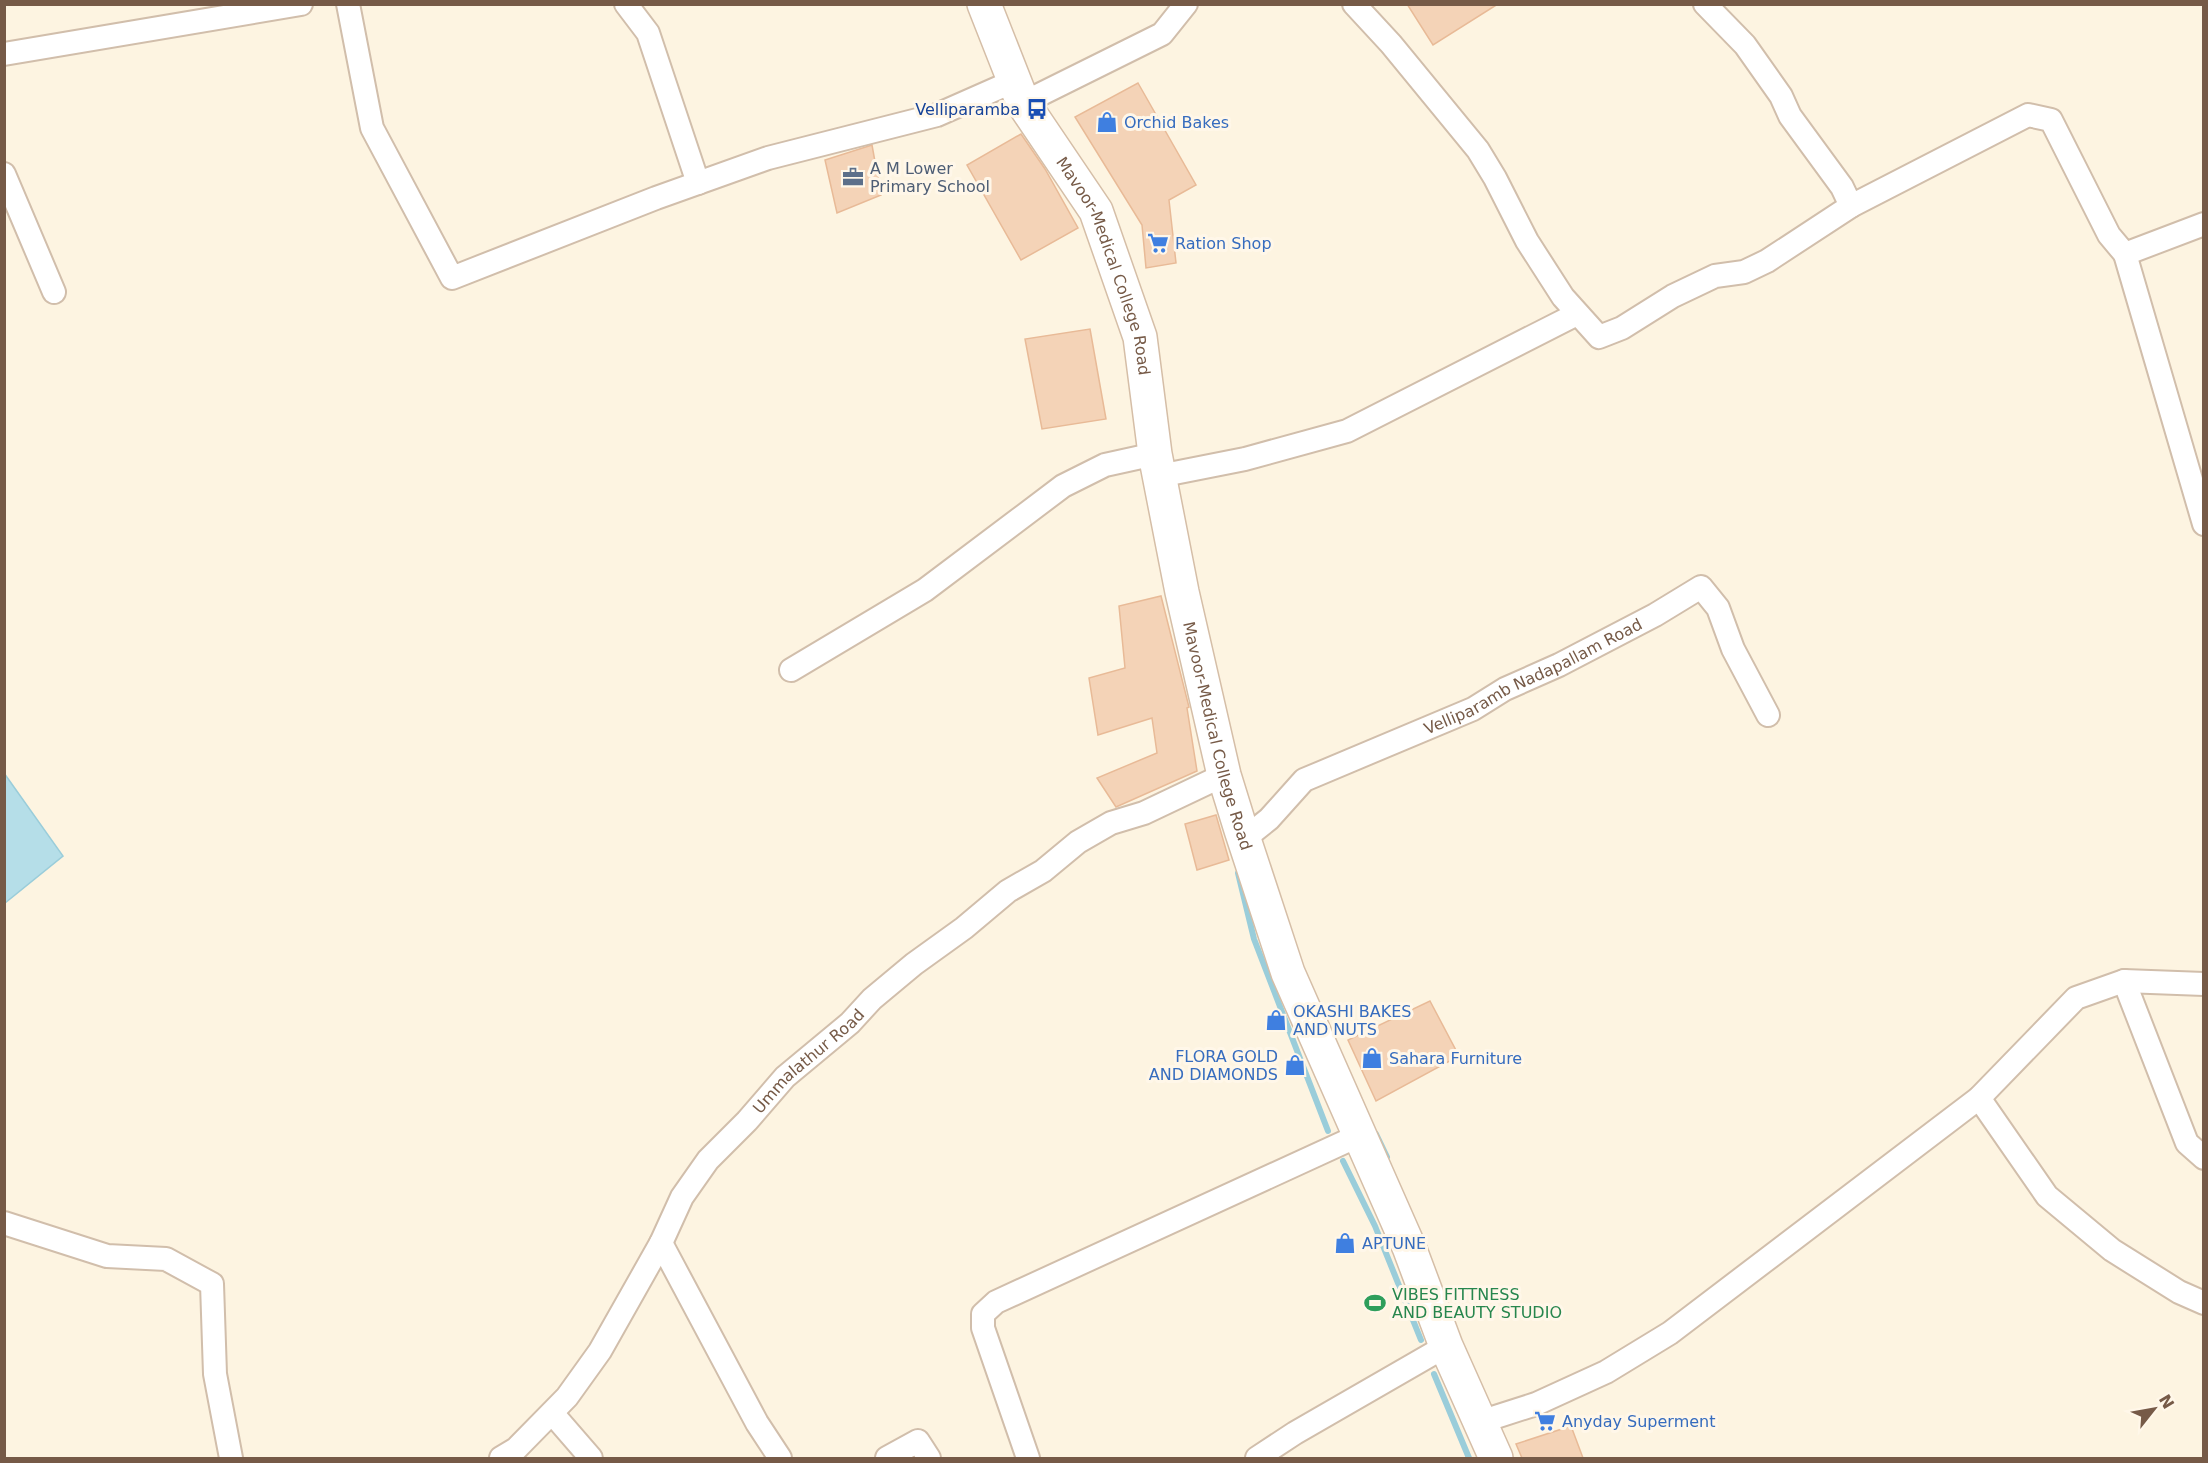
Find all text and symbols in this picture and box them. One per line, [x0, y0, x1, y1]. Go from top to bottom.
bus stop icon: Velliparamba [1025, 97, 1049, 121]
place label: Velliparamba [915, 100, 1020, 119]
shop icon: Orchid Bakes [1095, 110, 1119, 134]
place label: Orchid Bakes [1124, 113, 1229, 132]
street label: Mavoor-Medical College Road [1053, 153, 1154, 376]
place label: A M Lower Primary School [870, 159, 990, 196]
office icon: A M Lower Primary School [841, 165, 865, 189]
supermarket icon: Ration Shop [1146, 231, 1170, 255]
place label: Ration Shop [1175, 234, 1272, 253]
street label: Velliparamb Nadapallam Road [1421, 614, 1645, 738]
street label: Mavoor-Medical College Road [1180, 620, 1256, 853]
place label: OKASHI BAKES AND NUTS [1293, 1002, 1411, 1039]
street label: Ummalathur Road [749, 1005, 868, 1117]
shop icon: OKASHI BAKES AND NUTS [1264, 1008, 1288, 1032]
shop icon: Sahara Furniture [1360, 1046, 1384, 1070]
place label: FLORA GOLD AND DIAMONDS [1149, 1047, 1278, 1084]
place label: Sahara Furniture [1389, 1049, 1522, 1068]
shop icon: FLORA GOLD AND DIAMONDS [1283, 1053, 1307, 1077]
shop icon: APTUNE [1333, 1231, 1357, 1255]
place label: APTUNE [1362, 1234, 1426, 1253]
place label: VIBES FITTNESS AND BEAUTY STUDIO [1392, 1285, 1562, 1322]
sports icon: VIBES FITTNESS AND BEAUTY STUDIO [1363, 1291, 1387, 1315]
north arrow [2124, 1379, 2184, 1439]
text: N [2155, 1391, 2178, 1412]
supermarket icon: Anyday Superment [1533, 1409, 1557, 1433]
place label: Anyday Superment [1562, 1412, 1716, 1431]

